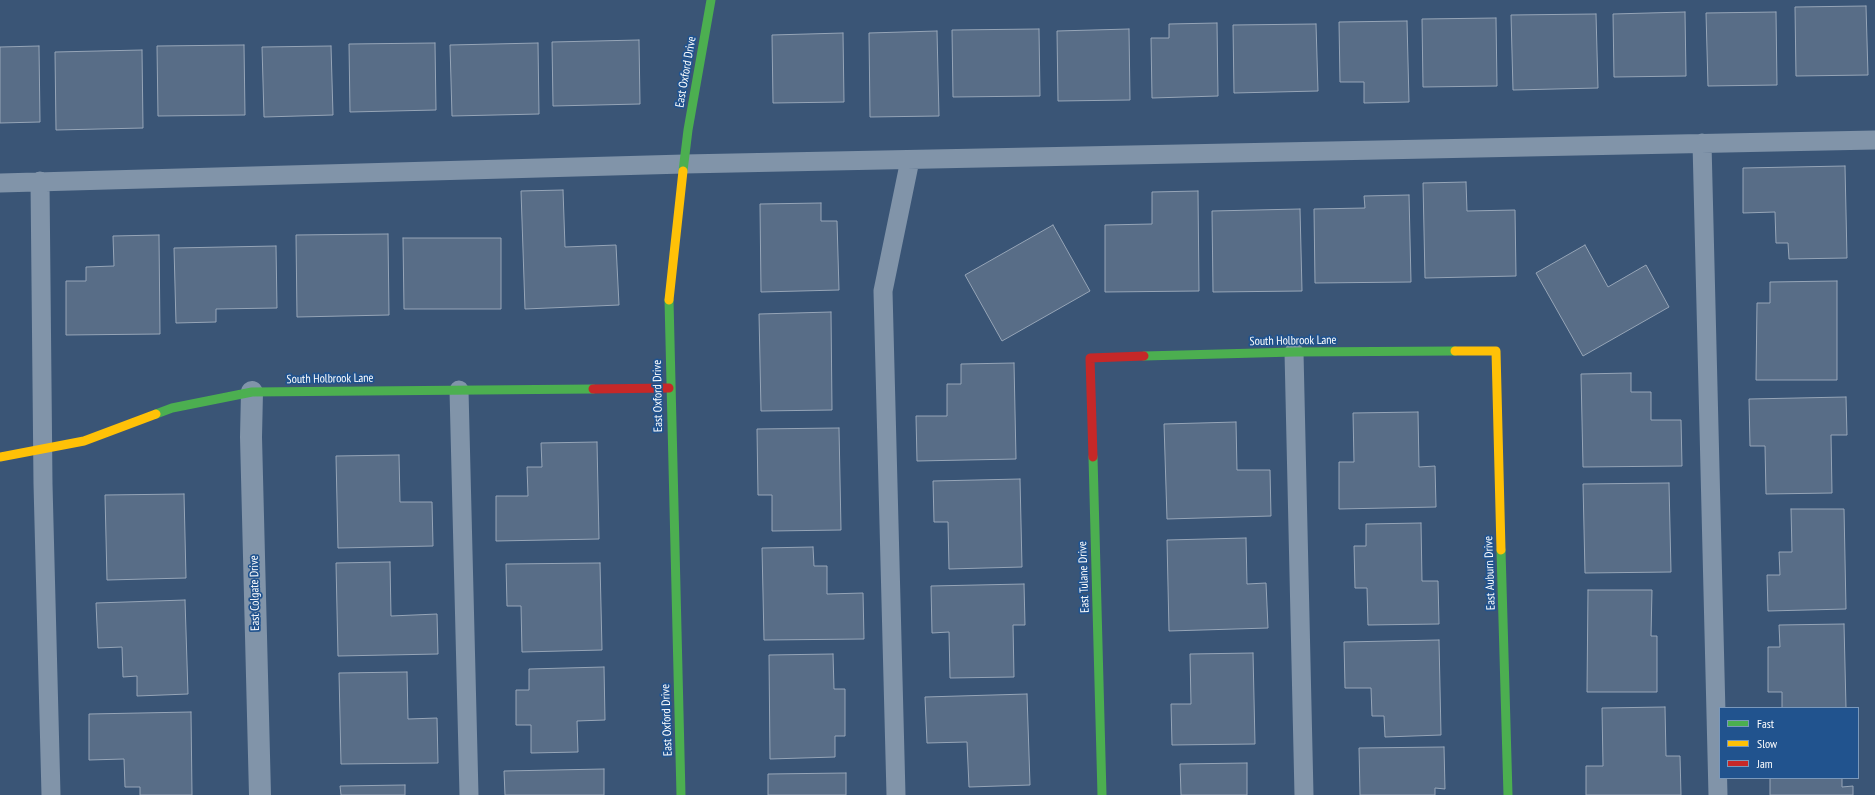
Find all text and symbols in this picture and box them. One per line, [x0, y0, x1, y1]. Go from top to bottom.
street label: East Oxford Drive [673, 35, 699, 109]
street label: South Holbrook Lane [1249, 333, 1337, 349]
street label: East Oxford Drive [650, 360, 666, 432]
street label: South Holbrook Lane [286, 371, 374, 387]
street label: East Auburn Drive [1482, 536, 1498, 610]
street label: East Tulane Drive [1076, 541, 1092, 613]
street label: East Colgate Drive [247, 555, 263, 631]
street label: East Oxford Drive [659, 684, 675, 756]
legend [1719, 707, 1859, 779]
text: Fast [1757, 716, 1774, 731]
text: Slow [1757, 736, 1777, 751]
text: Jam [1757, 756, 1773, 771]

